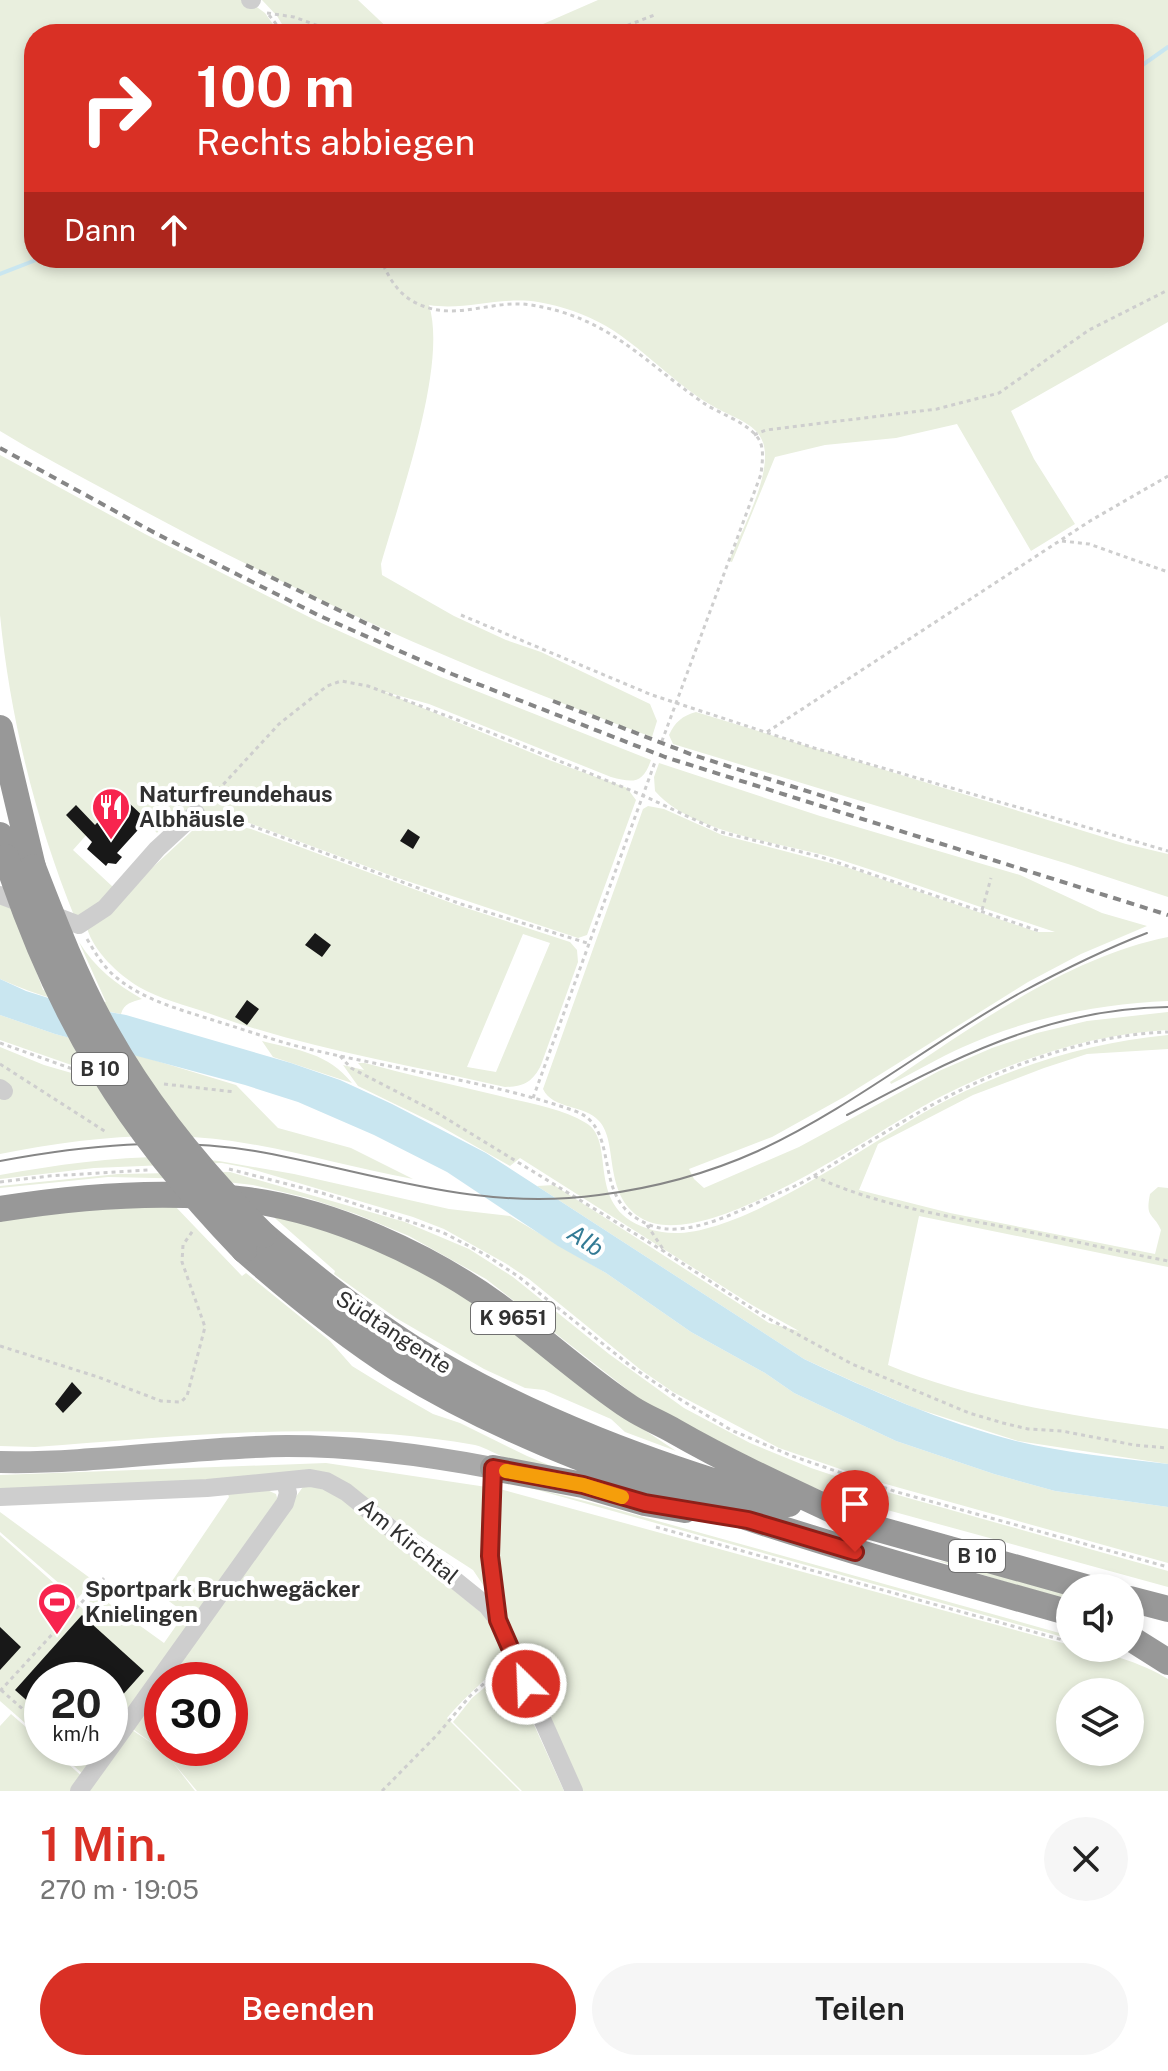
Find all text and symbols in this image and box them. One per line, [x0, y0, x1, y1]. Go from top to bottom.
text: 100 m [196, 54, 355, 120]
icon: right [64, 56, 168, 160]
text: Rechts abbiegen [196, 121, 475, 163]
icon: ahead [152, 208, 196, 252]
text: Dann [64, 212, 136, 248]
place label: Naturfreundehaus Albhäusle [139, 781, 333, 832]
restaurant icon: Naturfreundehaus Albhäusle [90, 786, 132, 841]
road number: B 10 [72, 1053, 128, 1085]
water label: Alb [563, 1218, 609, 1262]
street label: Südtangente [331, 1285, 457, 1379]
road number: K 9651 [471, 1302, 555, 1334]
pin [821, 1470, 889, 1552]
icon: arrive [833, 1482, 877, 1526]
street label: Am Kirchtal [354, 1493, 464, 1589]
road number: B 10 [949, 1540, 1005, 1572]
map controls [1056, 1574, 1144, 1766]
button: sound [1056, 1574, 1144, 1662]
place label: Sportpark Bruchwegäcker Knielingen [85, 1576, 360, 1627]
sports icon: Sportpark Bruchwegäcker Knielingen [36, 1581, 78, 1636]
position arrow [484, 1642, 568, 1726]
speed limit sign: 30 [144, 1662, 248, 1766]
button: layers [1056, 1678, 1144, 1766]
text: 20 [50, 1680, 102, 1727]
text: km/h [52, 1722, 100, 1746]
text: 1 Min. [40, 1815, 167, 1872]
button: close [1044, 1817, 1128, 1901]
text: 270 m · 19:05 [40, 1874, 199, 1905]
button: Beenden [40, 1963, 576, 2055]
button: Teilen [592, 1963, 1128, 2055]

